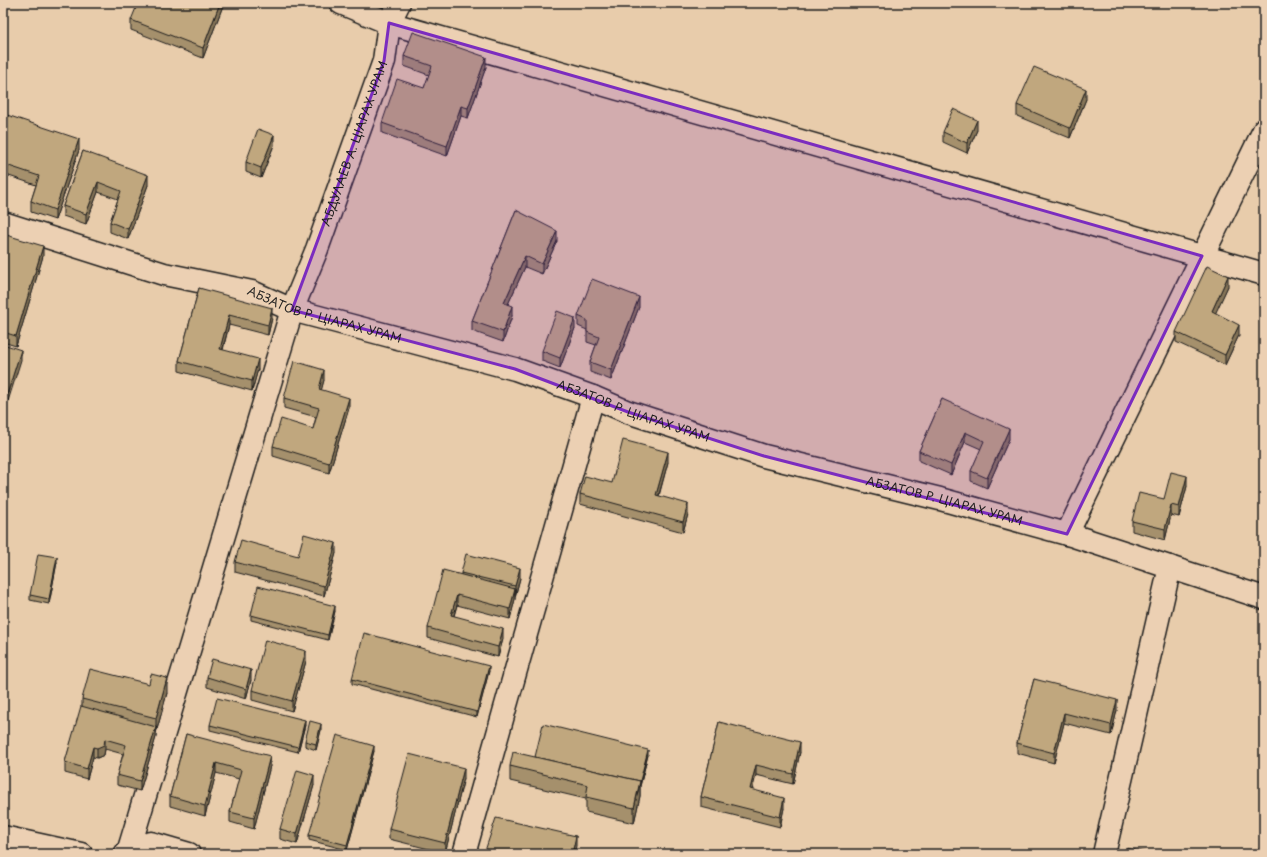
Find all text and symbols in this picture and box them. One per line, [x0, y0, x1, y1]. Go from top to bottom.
street label: АБДУЛАЕВ А. ЦIАРАХ УРАМ [316, 58, 391, 228]
street label: АБЗАТОВ Р. ЦIАРАХ УРАМ [245, 281, 404, 347]
street label: АБЗАТОВ Р. ЦIАРАХ УРАМ [555, 375, 712, 446]
street label: АБЗАТОВ Р. ЦIАРАХ УРАМ [864, 471, 1025, 529]

